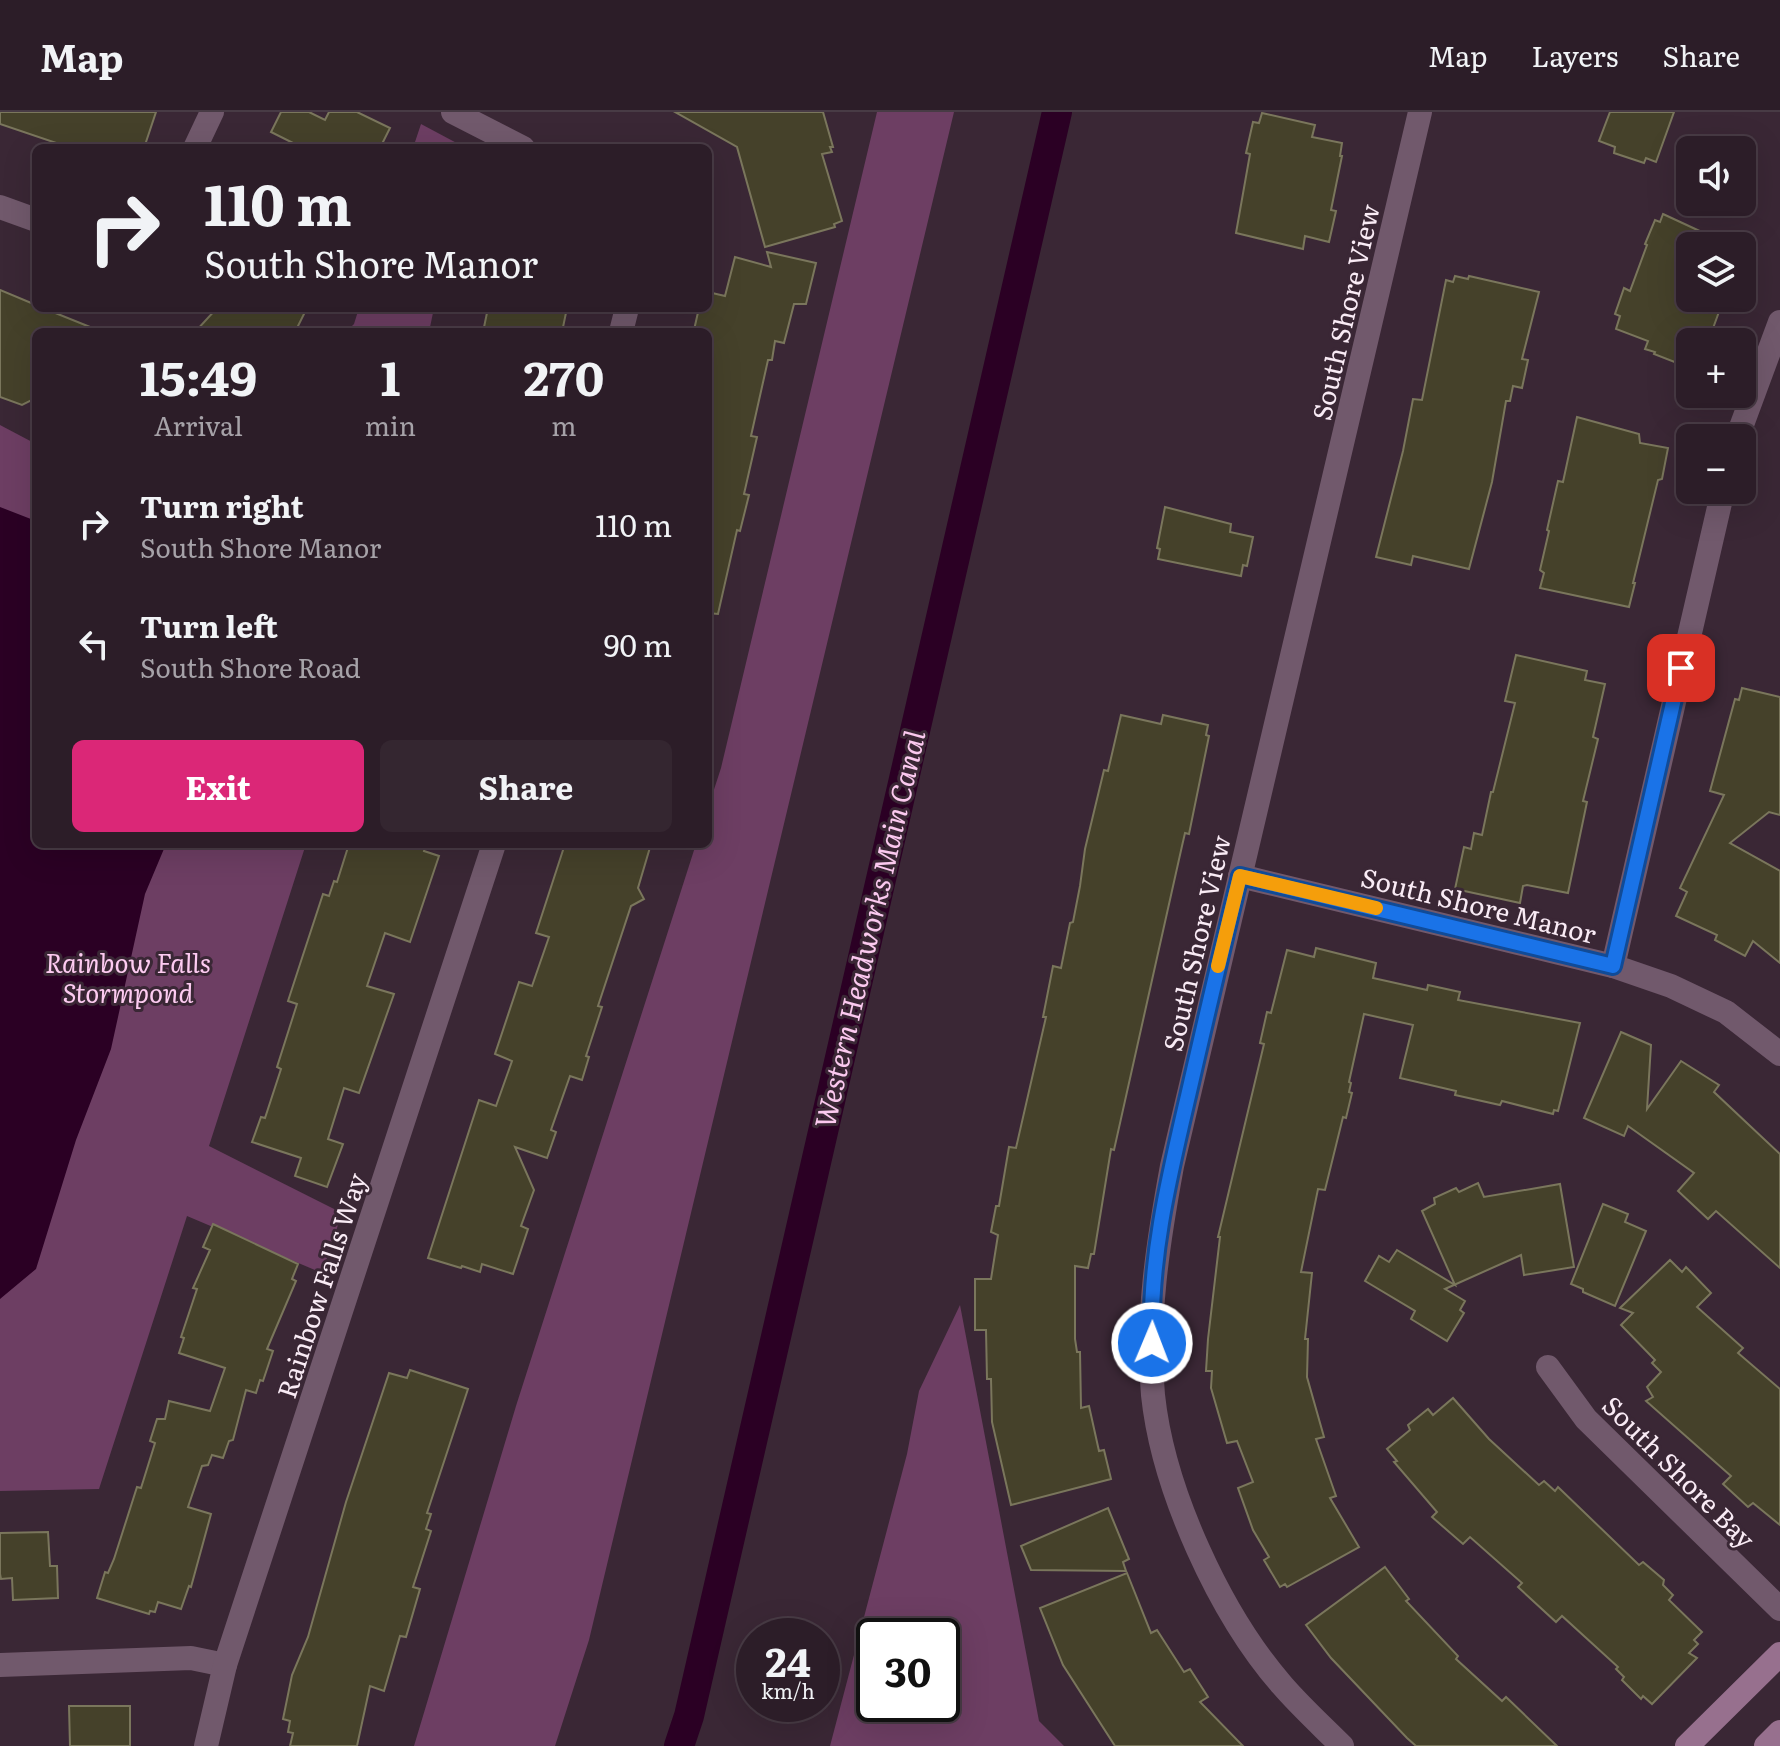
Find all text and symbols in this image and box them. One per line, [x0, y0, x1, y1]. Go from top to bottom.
text: Map [40, 27, 124, 84]
text: Map [1428, 34, 1487, 76]
text: Layers [1531, 34, 1618, 76]
text: Share [1662, 34, 1740, 76]
map controls [1676, 136, 1756, 504]
button: sound [1676, 136, 1756, 216]
text: 110 m [204, 160, 352, 243]
icon: right [72, 176, 176, 280]
street label: South Shore View [1300, 199, 1388, 424]
button: layers [1676, 232, 1756, 312]
text: South Shore Manor [204, 236, 538, 289]
button: + [1676, 328, 1756, 408]
text: 15:49 [140, 340, 257, 411]
text: 1 [380, 340, 400, 411]
text: 270 [524, 340, 604, 411]
text: Arrival [154, 405, 243, 444]
text: min [365, 405, 416, 444]
text: m [551, 405, 577, 444]
button: − [1676, 424, 1756, 504]
text: Turn right [140, 483, 304, 527]
icon: right [72, 502, 116, 546]
text: 110 m [595, 502, 672, 546]
text: South Shore Manor [140, 527, 381, 566]
text: Turn left [140, 603, 278, 647]
icon: left [72, 622, 116, 666]
text: 90 m [604, 622, 672, 666]
pin [1647, 634, 1715, 702]
icon: arrive [1659, 646, 1703, 690]
text: South Shore Road [140, 647, 361, 686]
water label: Western Headworks Main Canal [802, 726, 934, 1132]
button: Exit [72, 740, 364, 832]
button: Share [380, 740, 672, 832]
street label: South Shore View [1151, 830, 1239, 1055]
street label: South Shore Manor [1357, 856, 1601, 952]
park label: Rainbow Falls Stormpond [45, 942, 211, 1011]
street label: Rainbow Falls Way [265, 1167, 375, 1403]
position arrow [1110, 1301, 1194, 1385]
street label: South Shore Bay [1595, 1386, 1765, 1556]
speed limit sign: 30 [856, 1618, 960, 1722]
text: 24 [765, 1630, 811, 1689]
text: km/h [761, 1675, 815, 1705]

